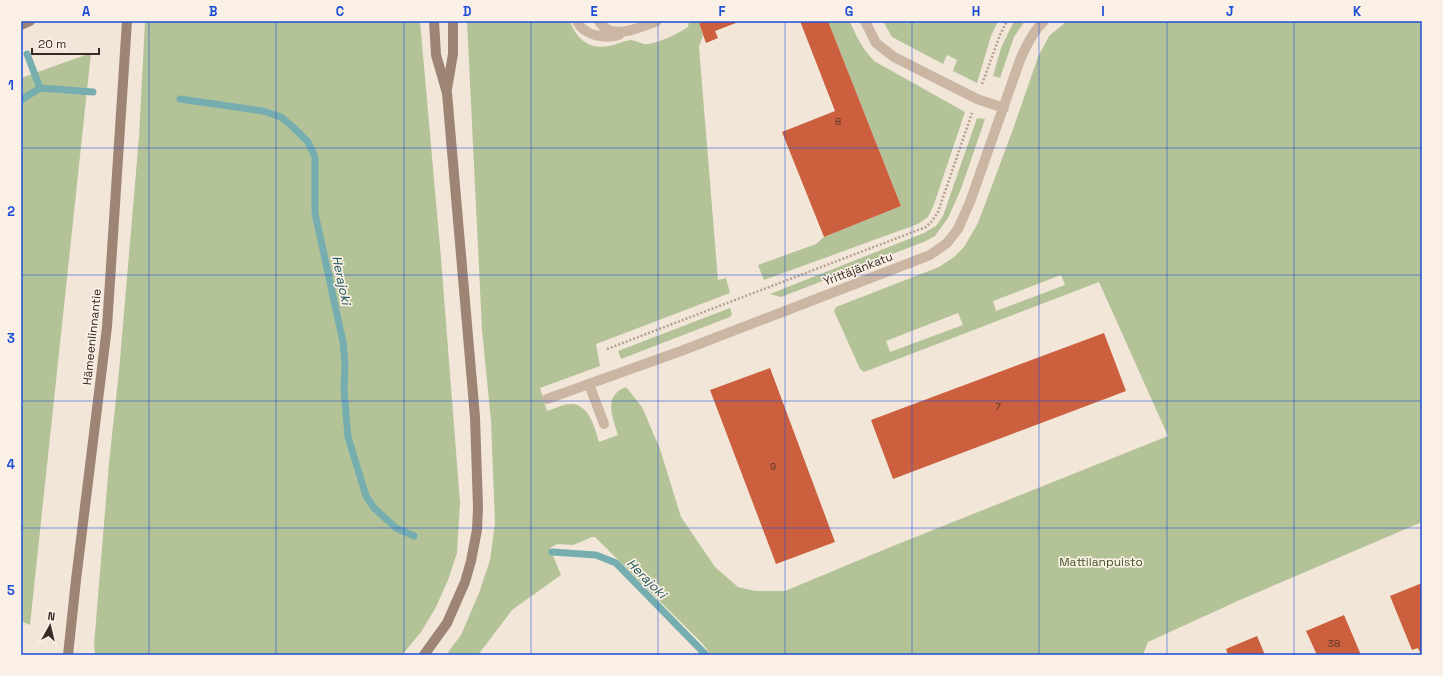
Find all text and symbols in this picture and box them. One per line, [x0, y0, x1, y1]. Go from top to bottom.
text: A [82, 3, 91, 20]
text: B [209, 3, 218, 20]
text: C [336, 3, 344, 20]
text: D [463, 3, 472, 20]
text: E [590, 3, 598, 20]
text: F [719, 3, 726, 20]
text: G [845, 3, 853, 20]
text: H [972, 3, 980, 20]
text: I [1101, 3, 1105, 20]
text: J [1226, 3, 1234, 20]
text: K [1353, 3, 1362, 20]
scale bar [32, 30, 99, 56]
text: 20 m [38, 36, 66, 52]
text: 1 [8, 77, 14, 94]
house number: 8 [835, 115, 841, 128]
text: 2 [7, 203, 15, 220]
street label: Yrittäjänkatu [821, 248, 895, 290]
water label: Herajoki [328, 254, 355, 308]
street label: Hämeenlinnantie [79, 288, 105, 386]
text: 3 [7, 330, 15, 347]
house number: 7 [995, 400, 1001, 413]
text: 4 [7, 456, 15, 473]
house number: 9 [770, 460, 776, 473]
park label: Mattilanpuisto [1059, 554, 1143, 570]
water label: Herajoki [623, 555, 672, 603]
text: 5 [7, 582, 15, 599]
north arrow [30, 606, 70, 646]
text: N [47, 609, 56, 624]
house number: 38 [1328, 637, 1340, 650]

